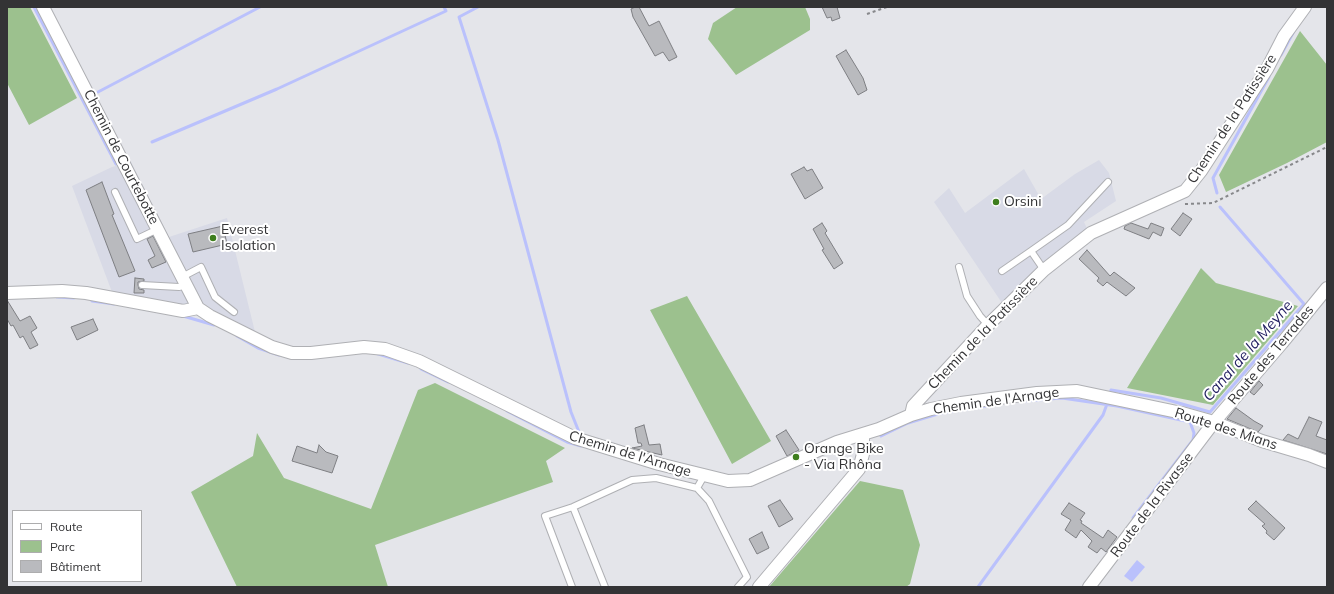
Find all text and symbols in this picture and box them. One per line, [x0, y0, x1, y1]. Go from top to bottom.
street label: Chemin de la Patissière [1184, 51, 1280, 187]
street label: Chemin de Courtebotte [80, 87, 162, 227]
place label: Orsini [1004, 194, 1042, 210]
marker: Orsini [991, 197, 1001, 207]
place label: Everest Isolation [221, 222, 276, 254]
marker: Everest Isolation [208, 233, 218, 243]
street label: Chemin de la Patissière [925, 273, 1041, 393]
water label: Canal de la Meyne [1199, 297, 1297, 405]
street label: Route des Terrades [1224, 302, 1318, 408]
street label: Chemin de l'Arnage [932, 384, 1060, 418]
street label: Route des Mians [1172, 404, 1280, 454]
street label: Chemin de l'Arnage [567, 427, 693, 481]
place label: Orange Bike - Via Rhôna [804, 441, 884, 474]
street label: Route de la Rivasse [1107, 449, 1197, 561]
marker: Orange Bike - Via Rhôna [791, 452, 801, 462]
legend [12, 510, 142, 582]
text: Route [50, 519, 83, 534]
text: Parc [50, 539, 75, 554]
text: Bâtiment [50, 559, 101, 574]

